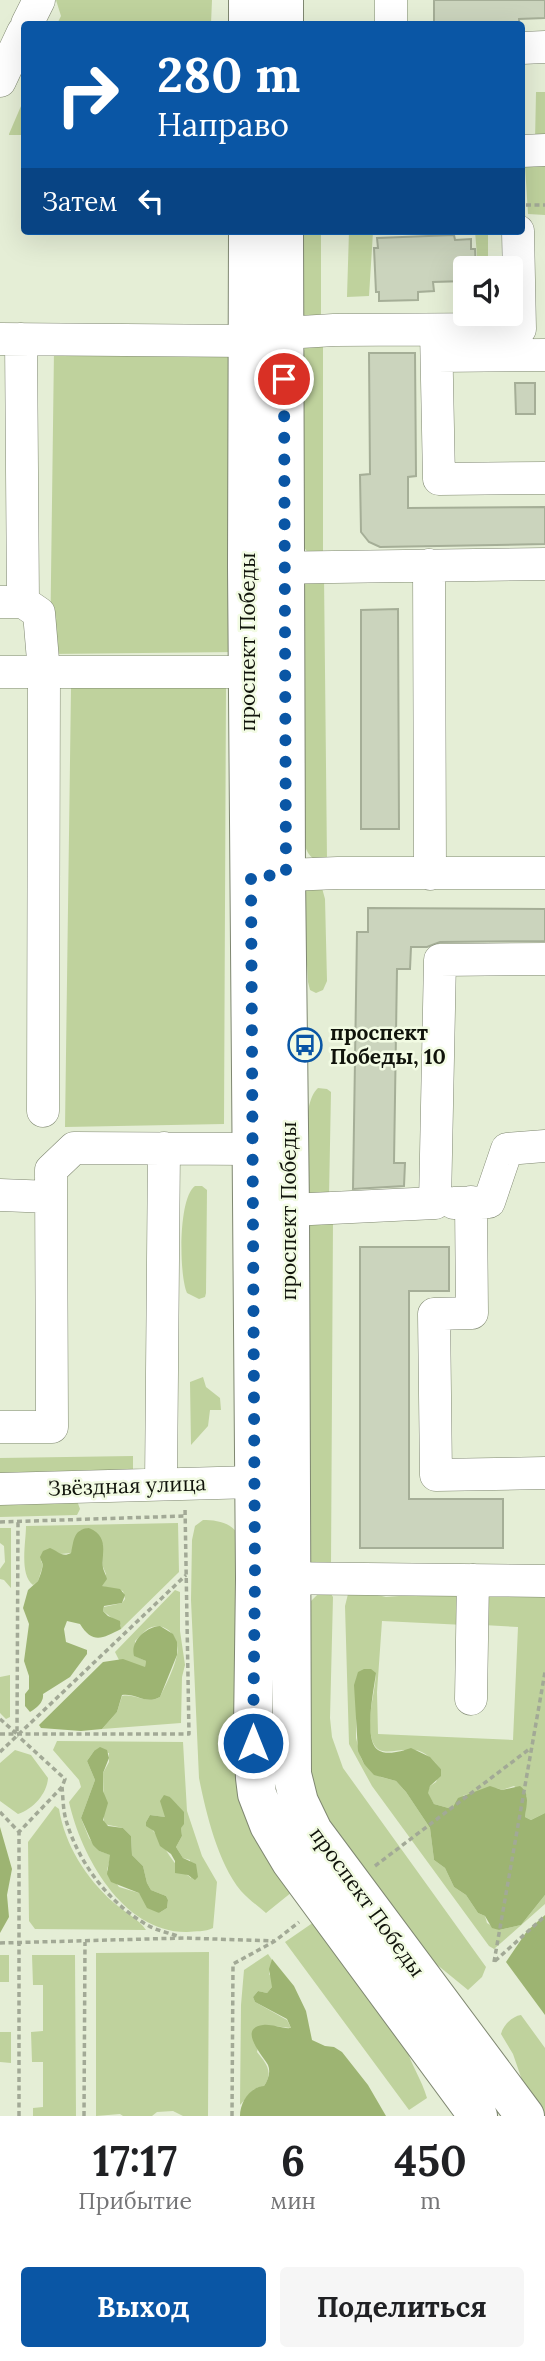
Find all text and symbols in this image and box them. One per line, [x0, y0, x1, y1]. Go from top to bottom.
text: 280 m [157, 43, 300, 105]
icon: right [42, 49, 133, 140]
text: Направо [157, 104, 289, 145]
icon: left [132, 182, 170, 220]
text: Затем [42, 185, 118, 218]
map controls [453, 256, 523, 326]
button: sound [453, 256, 523, 326]
pin [254, 349, 314, 409]
icon: arrive [265, 360, 303, 398]
street label: проспект Победы [234, 552, 261, 732]
place label: проспект Победы, 10 [330, 1019, 446, 1070]
bus stop icon: проспект Победы, 10 [286, 1026, 324, 1064]
street label: проспект Победы [275, 1121, 302, 1301]
street label: Звёздная улица [47, 1469, 207, 1502]
position arrow [216, 1706, 290, 1780]
street label: проспект Победы [304, 1821, 431, 1982]
text: 17:17 [93, 2134, 177, 2188]
text: 6 [281, 2134, 305, 2188]
text: 450 [394, 2134, 467, 2188]
text: Прибытие [78, 2186, 192, 2215]
text: мин [270, 2186, 316, 2215]
text: m [420, 2186, 441, 2215]
button: Выход [21, 2267, 266, 2347]
button: Поделиться [280, 2267, 524, 2347]

